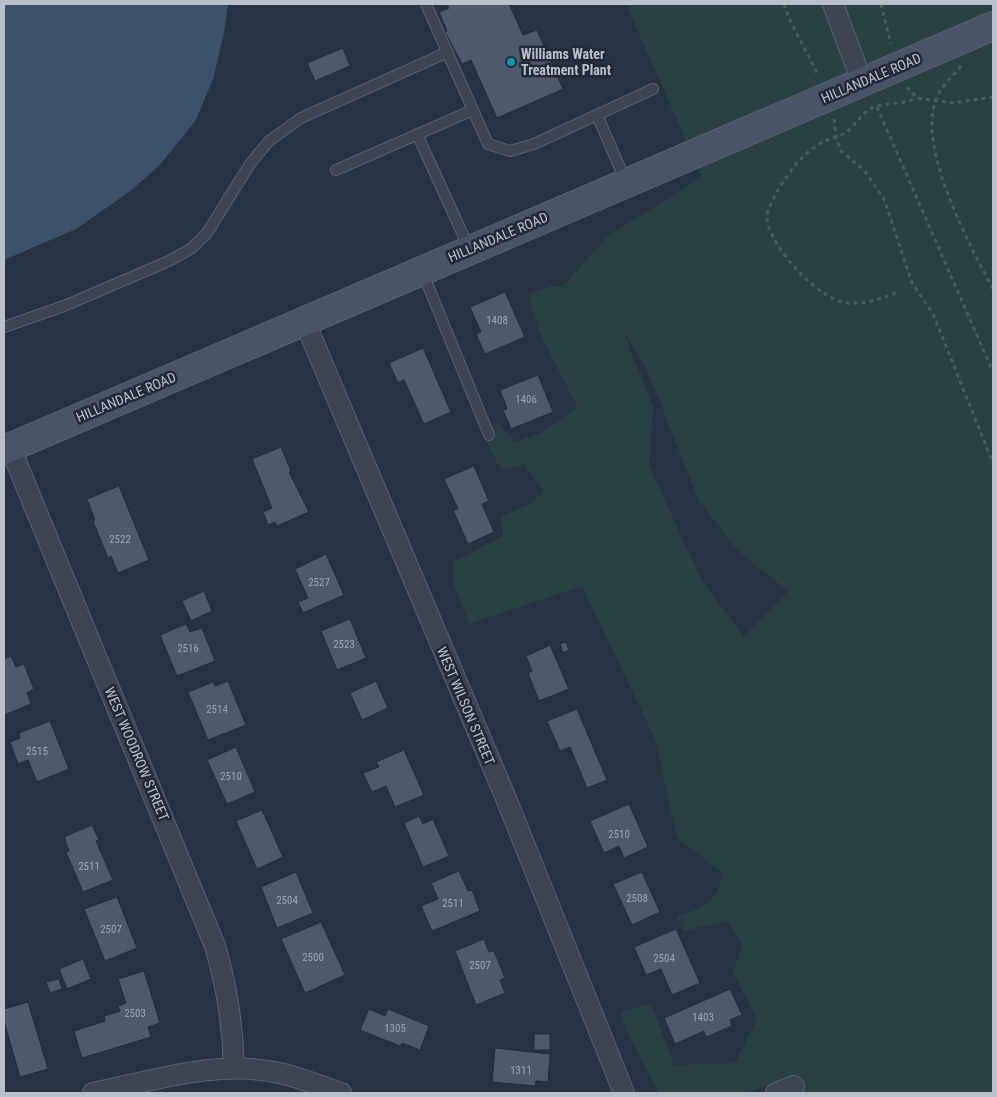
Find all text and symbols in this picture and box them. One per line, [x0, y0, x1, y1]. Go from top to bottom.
place label: Williams Water Treatment Plant [521, 46, 611, 78]
street label: HILLANDALE ROAD [819, 50, 923, 106]
marker: Williams Water Treatment Plant [505, 56, 517, 68]
street label: HILLANDALE ROAD [446, 209, 550, 265]
house number: 1408 [486, 314, 508, 327]
street label: HILLANDALE ROAD [74, 369, 178, 425]
house number: 1406 [515, 393, 537, 406]
house number: 2522 [109, 533, 131, 546]
house number: 2527 [308, 576, 330, 589]
house number: 2523 [333, 638, 355, 651]
house number: 2516 [177, 642, 199, 655]
street label: WEST WILSON STREET [434, 645, 498, 767]
street label: WEST WOODROW STREET [102, 685, 172, 823]
house number: 2514 [206, 703, 228, 716]
house number: 2515 [26, 745, 48, 758]
house number: 2510 [220, 770, 242, 783]
house number: 2510 [608, 828, 630, 841]
house number: 2511 [78, 860, 100, 873]
house number: 2508 [626, 892, 648, 905]
house number: 2504 [276, 894, 298, 907]
house number: 2511 [442, 897, 464, 910]
house number: 2507 [100, 923, 122, 936]
house number: 2500 [302, 951, 324, 964]
house number: 2504 [653, 952, 675, 965]
house number: 2507 [469, 959, 491, 972]
house number: 2503 [124, 1007, 146, 1020]
house number: 1403 [692, 1011, 714, 1024]
house number: 1305 [384, 1022, 406, 1035]
house number: 1311 [510, 1064, 532, 1077]

